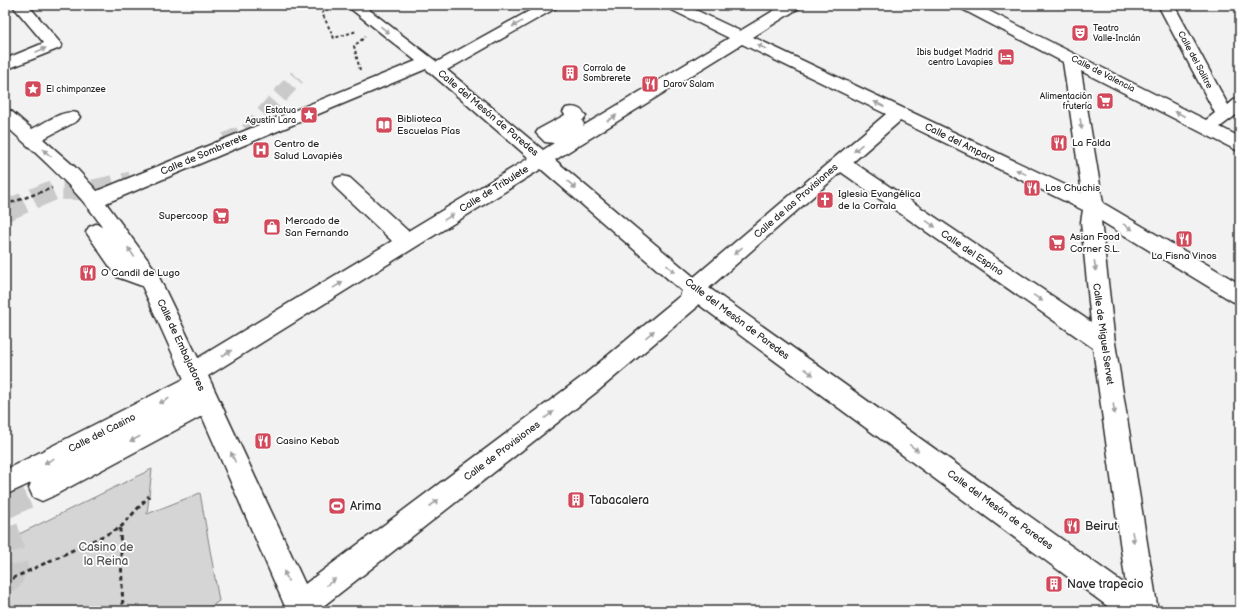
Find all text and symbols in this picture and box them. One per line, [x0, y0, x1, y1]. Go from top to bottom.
one-way arrow [511, 21, 523, 28]
theatre icon: Teatro Valle-Inclán [1070, 23, 1090, 43]
place label: Teatro Valle-Inclán [1093, 23, 1140, 44]
one-way arrow [379, 25, 390, 34]
street label: Calle del Salitre [1175, 29, 1215, 91]
one-way arrow [756, 44, 768, 50]
one-way arrow [35, 47, 47, 54]
place label: Ibis budget Madrid centro Lavapies [917, 47, 994, 68]
hotel icon: Ibis budget Madrid centro Lavapies [996, 47, 1016, 67]
street label: Calle de Valencia [1069, 53, 1137, 95]
building icon: Corrala de Sombrerete [560, 63, 580, 83]
place label: Corrala de Sombrerete [583, 63, 631, 84]
street label: Calle del Mesón de Paredes [435, 67, 541, 159]
restaurant icon: Darov Salam [640, 74, 660, 94]
place icon: El chimpanzee [23, 79, 43, 99]
place label: Darov Salam [663, 79, 714, 90]
place label: El chimpanzee [46, 84, 107, 95]
place label: Alimentación frutería [1040, 91, 1092, 112]
supermarket icon: Alimentación frutería [1095, 91, 1115, 111]
one-way arrow [873, 101, 885, 107]
place label: Estatua Agustín Lara [245, 105, 296, 126]
place icon: Estatua Agustín Lara [299, 105, 319, 125]
one-way arrow [1174, 111, 1186, 118]
place label: Biblioteca Escuelas Pías [397, 113, 460, 137]
one-way arrow [606, 114, 618, 121]
library icon: Biblioteca Escuelas Pías [374, 115, 394, 135]
one-way arrow [1078, 118, 1084, 130]
street label: Calle del Amparo [923, 121, 998, 165]
street label: Calle de Sombrerete [159, 130, 249, 178]
restaurant icon: La Falda [1049, 133, 1069, 153]
place label: La Falda [1072, 137, 1111, 149]
place label: Centro de Salud Lavapiés [274, 138, 343, 162]
hospital icon: Centro de Salud Lavapiés [251, 140, 271, 160]
one-way arrow [853, 143, 863, 153]
one-way arrow [42, 148, 52, 158]
street label: Calle de las Provisiones [751, 161, 841, 241]
street label: Calle de Tribulete [457, 163, 531, 215]
one-way arrow [1016, 169, 1027, 175]
restaurant icon: Los Chuchis [1022, 178, 1042, 198]
one-way arrow [567, 180, 577, 189]
place label: Los Chuchis [1045, 182, 1100, 194]
place label: Iglesia Evangélica de la Corrala [838, 188, 921, 212]
church icon: Iglesia Evangélica de la Corrala [815, 190, 835, 210]
supermarket icon: Supercoop [211, 206, 231, 226]
place label: Supercoop [159, 210, 208, 222]
one-way arrow [443, 214, 455, 221]
place label: Mercado de San Fernando [285, 215, 349, 239]
shop icon: Mercado de San Fernando [262, 217, 282, 237]
one-way arrow [925, 221, 937, 228]
one-way arrow [1122, 224, 1134, 231]
street label: Calle del Espino [938, 228, 1006, 279]
restaurant icon: La Fisna Vinos [1174, 229, 1194, 249]
place label: Asian Food Corner S.L. [1070, 231, 1120, 255]
supermarket icon: Asian Food Corner S.L. [1047, 233, 1067, 253]
one-way arrow [127, 246, 135, 257]
one-way arrow [733, 246, 744, 255]
place label: La Fisna Vinos [1151, 250, 1217, 262]
one-way arrow [1091, 260, 1098, 272]
restaurant icon: O Candil de Lugo [78, 263, 98, 283]
one-way arrow [666, 265, 677, 274]
place label: O Candil de Lugo [101, 267, 180, 279]
street label: Calle del Mesón de Paredes [682, 276, 792, 362]
one-way arrow [332, 282, 344, 289]
street label: Calle de Miguel Servet [1090, 282, 1116, 386]
one-way arrow [1033, 294, 1044, 302]
street label: Calle de Embajadores [154, 297, 208, 393]
one-way arrow [645, 329, 655, 338]
one-way arrow [222, 349, 232, 357]
one-way arrow [804, 368, 814, 376]
one-way arrow [158, 398, 170, 404]
one-way arrow [1111, 403, 1117, 415]
street label: Calle del Casino [66, 411, 138, 455]
one-way arrow [543, 411, 554, 420]
street label: Calle de Provisiones [462, 418, 542, 484]
restaurant icon: Casino Kebab [253, 431, 273, 451]
place label: Casino Kebab [276, 435, 340, 447]
one-way arrow [130, 436, 141, 442]
one-way arrow [909, 444, 920, 452]
one-way arrow [229, 451, 235, 463]
one-way arrow [43, 458, 54, 464]
street label: Calle del Mesón de Paredes [945, 468, 1055, 552]
building icon: Tabacalera [566, 490, 586, 510]
place label: Tabacalera [589, 493, 649, 508]
sports icon: Arima [327, 496, 347, 516]
place label: Arima [350, 499, 381, 514]
one-way arrow [429, 499, 440, 507]
restaurant icon: Beirut [1062, 516, 1082, 536]
place label: Beirut [1085, 519, 1118, 534]
one-way arrow [1130, 531, 1136, 543]
park label: Casino de la Reina [79, 540, 133, 569]
one-way arrow [283, 570, 289, 581]
building icon: Nave trapecio [1044, 574, 1064, 594]
place label: Nave trapecio [1067, 577, 1144, 592]
one-way arrow [326, 578, 337, 586]

